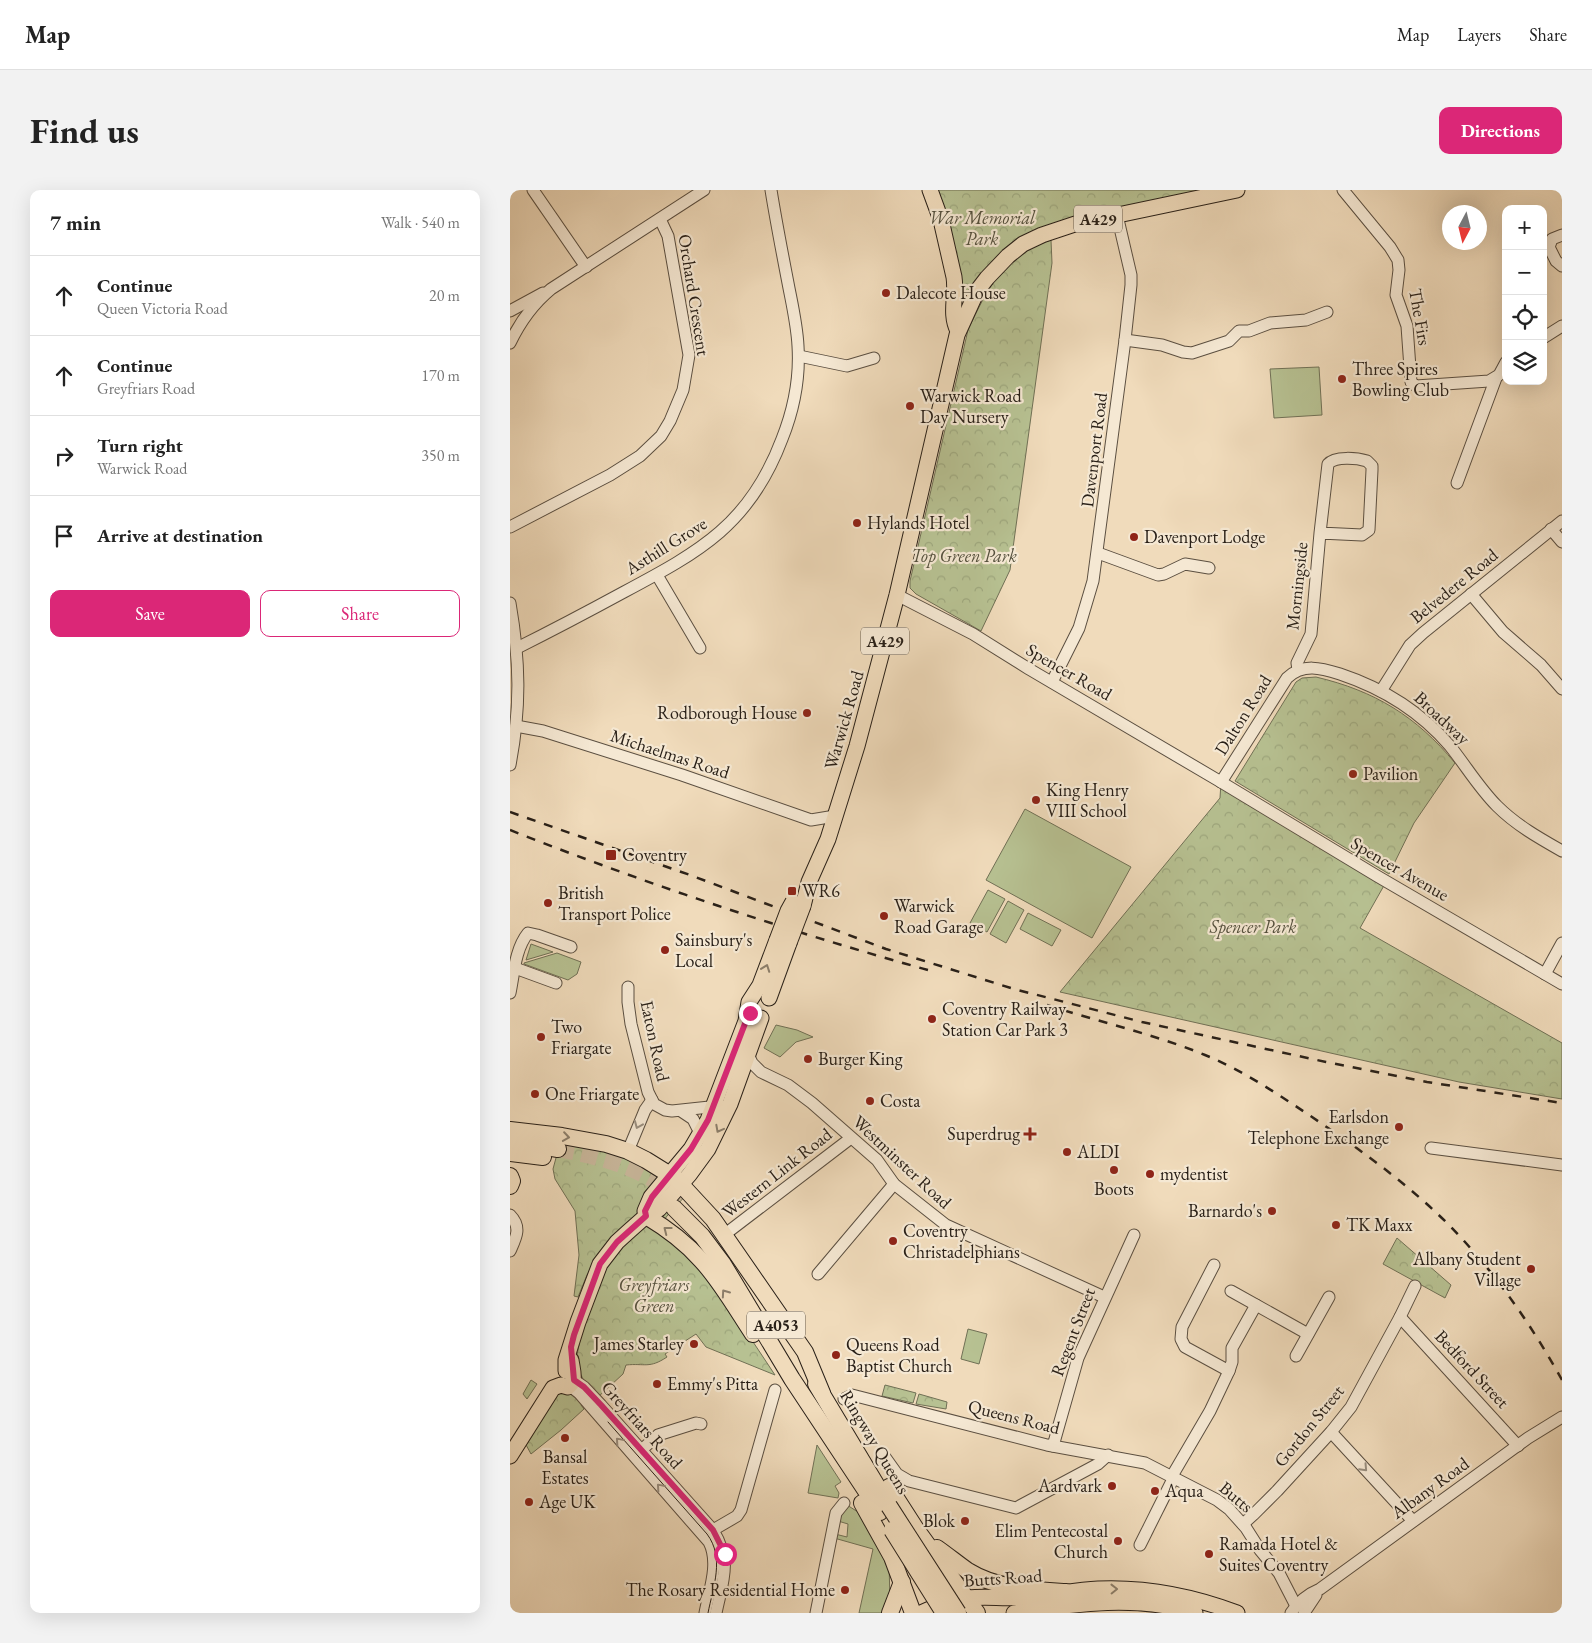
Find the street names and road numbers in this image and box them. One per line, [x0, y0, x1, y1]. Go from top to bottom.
road number: A429 [1074, 205, 1122, 232]
street label: Orchard Crescent [674, 232, 716, 358]
street label: The Firs [1404, 287, 1437, 347]
street label: Davenport Road [1075, 390, 1112, 509]
street label: Asthill Grove [620, 511, 711, 580]
street label: Morningside [1280, 541, 1313, 631]
street label: Belvedere Road [1405, 543, 1503, 628]
road number: A429 [861, 628, 909, 654]
street label: Spencer Road [1022, 638, 1117, 706]
street label: Warwick Road [818, 667, 869, 772]
street label: Dalton Road [1209, 670, 1277, 759]
street label: Broadway [1409, 686, 1475, 749]
street label: Michaelmas Road [608, 723, 734, 784]
street label: Spencer Avenue [1347, 831, 1453, 906]
street label: Eaton Road [636, 998, 675, 1084]
street label: Westminster Road [848, 1110, 957, 1214]
street label: Western Link Road [717, 1122, 837, 1223]
street label: Regent Street [1045, 1284, 1100, 1379]
road number: A4053 [747, 1312, 805, 1338]
street label: Bedford Street [1430, 1325, 1515, 1413]
street label: Greyfriars Road [597, 1376, 688, 1474]
street label: Gordon Street [1269, 1380, 1349, 1471]
street label: Ringway Queens [835, 1385, 916, 1498]
street label: Queens Road [966, 1394, 1063, 1439]
street label: Albany Road [1385, 1451, 1474, 1524]
street label: Butts [1215, 1476, 1258, 1517]
street label: Butts Road [963, 1563, 1044, 1592]

